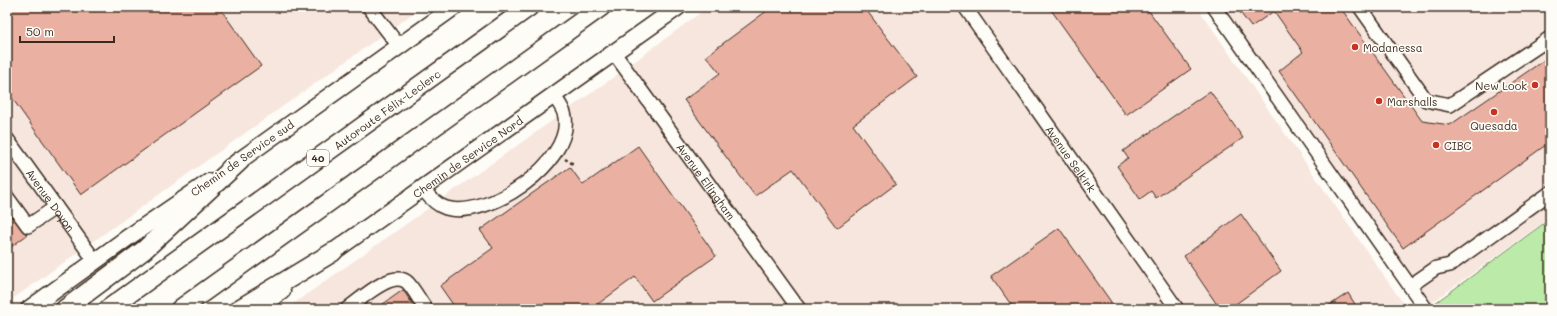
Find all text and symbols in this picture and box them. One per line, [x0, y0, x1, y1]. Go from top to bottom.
scale bar [20, 18, 114, 44]
text: 50 m [26, 23, 54, 39]
place label: Modanessa [1363, 40, 1423, 55]
marker: Modanessa [1350, 42, 1360, 52]
street label: Autoroute Félix-Leclerc [330, 66, 443, 153]
place label: New Look [1475, 78, 1527, 93]
marker: New Look [1530, 80, 1540, 90]
place label: Marshalls [1387, 94, 1437, 109]
marker: Marshalls [1374, 96, 1384, 106]
marker: Quesada [1489, 107, 1499, 117]
street label: Chemin de Service Nord [409, 112, 525, 201]
street label: Chemin de Service sud [187, 117, 297, 199]
place label: Quesada [1470, 118, 1518, 133]
street label: Avenue Selkirk [1043, 122, 1100, 195]
place label: CIBC [1444, 138, 1472, 153]
street label: Avenue Ellingham [674, 140, 739, 222]
marker: CIBC [1431, 140, 1441, 150]
road number: 40 [307, 150, 329, 166]
street label: Avenue Doyon [23, 165, 79, 234]

